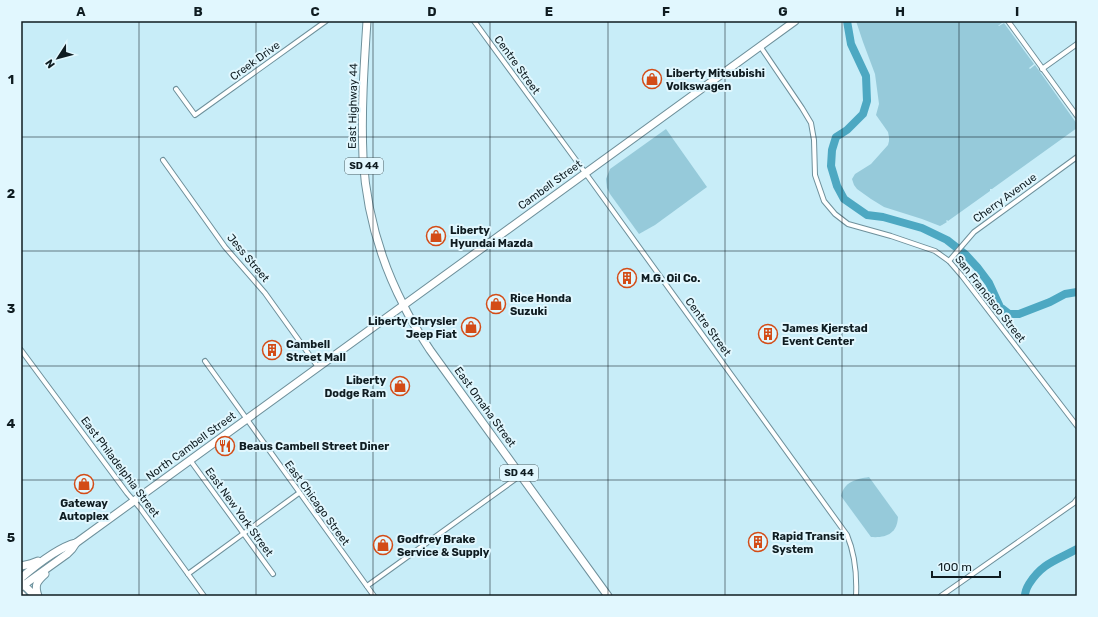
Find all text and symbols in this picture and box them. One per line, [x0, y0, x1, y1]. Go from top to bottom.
text: A [76, 4, 86, 19]
text: B [193, 4, 203, 19]
text: C [310, 4, 320, 19]
text: D [427, 4, 437, 19]
text: E [545, 4, 553, 19]
text: F [662, 4, 670, 19]
text: G [778, 4, 788, 19]
text: H [895, 4, 905, 19]
text: I [1015, 4, 1019, 19]
street label: Centre Street [491, 33, 543, 97]
north arrow [38, 38, 78, 78]
street label: Creek Drive [228, 39, 282, 83]
text: N [43, 56, 58, 71]
street label: East Highway 44 [346, 63, 360, 149]
place label: Liberty Mitsubishi Volkswagen [666, 67, 765, 93]
shop icon: Liberty Mitsubishi Volkswagen [641, 68, 663, 90]
text: 1 [8, 72, 14, 87]
street label: Cambell Street [516, 157, 585, 213]
road number: SD 44 [345, 158, 383, 174]
street label: Cherry Avenue [971, 171, 1039, 225]
text: 2 [7, 186, 15, 201]
place label: Liberty Hyundai Mazda [450, 224, 533, 250]
shop icon: Liberty Hyundai Mazda [425, 225, 447, 247]
street label: Jess Street [224, 231, 272, 285]
street label: San Francisco Street [952, 253, 1028, 346]
building icon: M.G. Oil Co. [616, 267, 638, 289]
place label: M.G. Oil Co. [641, 272, 700, 285]
place label: Rice Honda Suzuki [510, 292, 572, 318]
shop icon: Rice Honda Suzuki [485, 293, 507, 315]
street label: Centre Street [682, 295, 734, 359]
text: 3 [7, 301, 16, 316]
place label: Liberty Chrysler Jeep Fiat [368, 315, 457, 341]
shop icon: Liberty Chrysler Jeep Fiat [460, 316, 482, 338]
place label: James Kjerstad Event Center [782, 322, 868, 348]
building icon: James Kjerstad Event Center [757, 323, 779, 345]
place label: Cambell Street Mall [286, 338, 346, 364]
building icon: Cambell Street Mall [261, 339, 283, 361]
street label: East Omaha Street [452, 364, 519, 450]
place label: Liberty Dodge Ram [324, 374, 386, 400]
shop icon: Liberty Dodge Ram [389, 375, 411, 397]
street label: North Cambell Street [144, 409, 239, 483]
street label: East Philadelphia Street [78, 414, 162, 520]
text: 4 [7, 416, 16, 431]
restaurant icon: Beaus Cambell Street Diner [214, 435, 236, 457]
place label: Beaus Cambell Street Diner [239, 440, 389, 453]
street label: East Chicago Street [282, 458, 353, 548]
street label: East New York Street [202, 465, 276, 560]
road number: SD 44 [500, 465, 538, 481]
shop icon: Gateway Autoplex [73, 473, 95, 495]
place label: Gateway Autoplex [59, 497, 109, 523]
text: 5 [7, 530, 15, 545]
place label: Rapid Transit System [772, 530, 844, 556]
building icon: Rapid Transit System [747, 531, 769, 553]
place label: Godfrey Brake Service & Supply [397, 533, 490, 559]
shop icon: Godfrey Brake Service & Supply [372, 534, 394, 556]
scale bar [932, 553, 1000, 579]
text: 100 m [938, 560, 972, 574]

